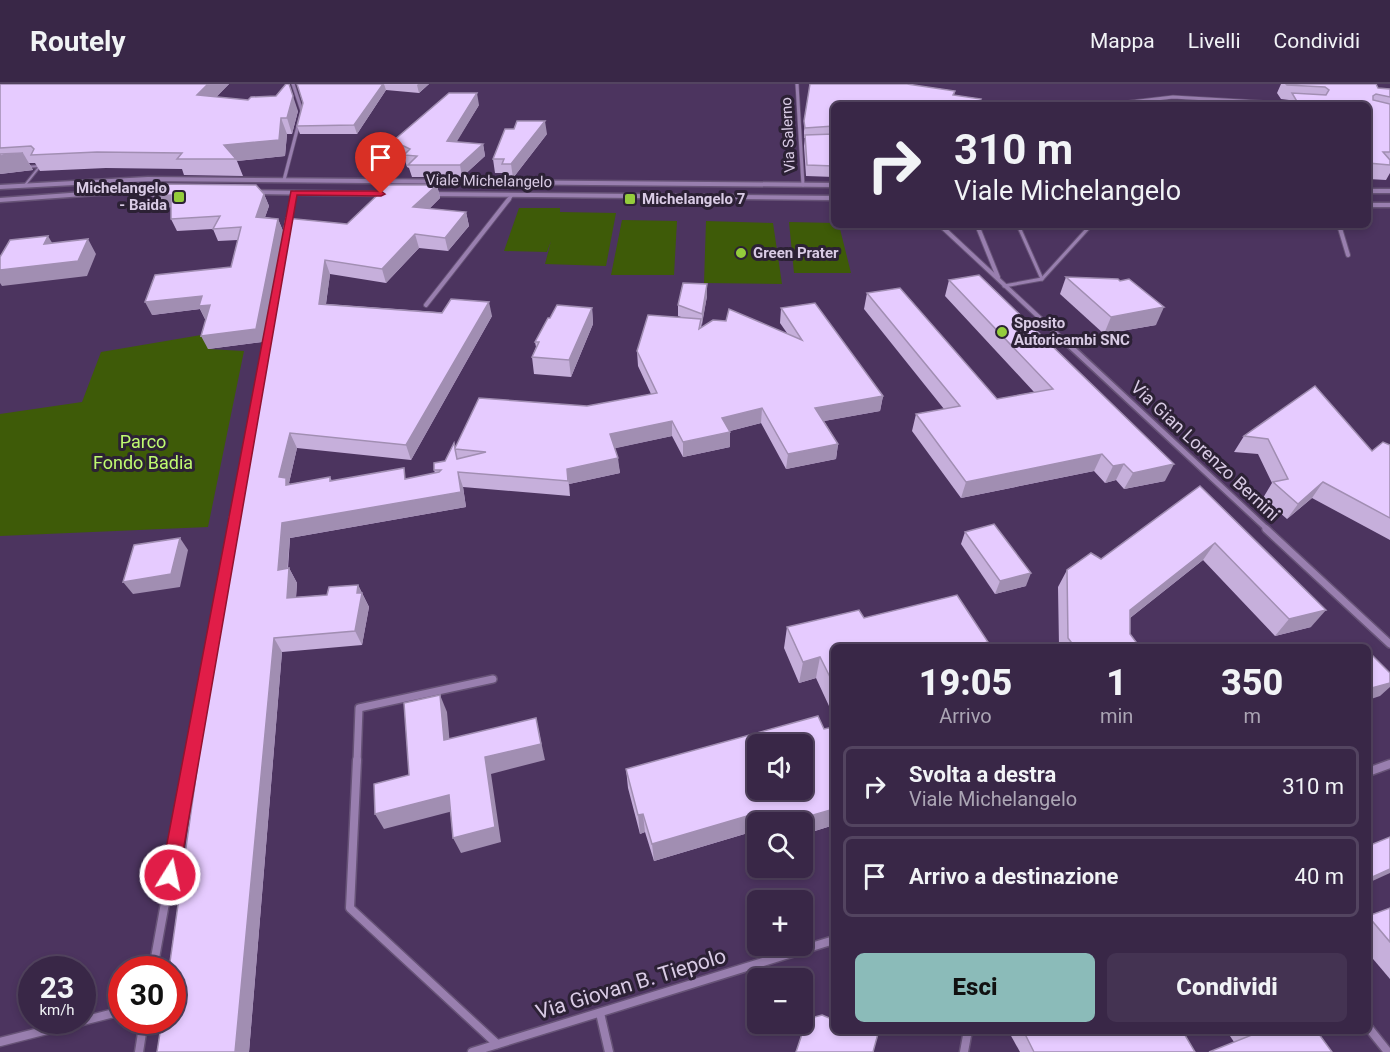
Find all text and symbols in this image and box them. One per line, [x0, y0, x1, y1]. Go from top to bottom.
text: Routely [30, 25, 126, 58]
text: Mappa [1090, 29, 1155, 53]
text: Livelli [1188, 29, 1241, 53]
text: Condividi [1274, 29, 1360, 53]
street label: Via Salerno [777, 97, 799, 173]
text: 310 m [954, 125, 1073, 174]
icon: right [855, 126, 933, 204]
pin [355, 132, 406, 194]
icon: arrive [364, 141, 397, 174]
street label: Viale Michelangelo [426, 171, 552, 191]
text: Viale Michelangelo [954, 175, 1181, 207]
place label: Michelangelo - Baida [76, 179, 167, 214]
marker: Michelangelo - Baida [172, 190, 186, 204]
place label: Michelangelo 7 [642, 190, 745, 208]
marker: Michelangelo 7 [623, 192, 637, 206]
place label: Green Prater [753, 244, 839, 262]
marker: Green Prater [734, 246, 748, 260]
place label: Sposito Autoricambi SNC [1014, 314, 1130, 349]
marker: Sposito Autoricambi SNC [995, 325, 1009, 339]
street label: Via Gian Lorenzo Bernini [1127, 376, 1284, 525]
park label: Parco Fondo Badia [93, 431, 193, 473]
text: 19:05 [919, 662, 1012, 704]
text: 1 [1106, 662, 1127, 704]
text: 350 [1221, 662, 1283, 704]
text: Arrivo [939, 704, 992, 728]
text: min [1100, 704, 1133, 728]
text: m [1243, 704, 1261, 728]
map controls [747, 734, 813, 1034]
button: sound [747, 734, 813, 800]
text: Svolta a destra [909, 762, 1056, 787]
icon: right [858, 770, 891, 803]
text: 310 m [1282, 774, 1344, 799]
text: Viale Michelangelo [909, 787, 1077, 811]
button: search [747, 812, 813, 878]
position arrow [138, 843, 202, 907]
icon: arrive [858, 860, 891, 893]
text: Arrivo a destinazione [909, 864, 1118, 889]
text: 40 m [1295, 864, 1344, 889]
button: + [747, 890, 813, 956]
street label: Via Giovan B. Tiepolo [533, 944, 729, 1024]
button: Esci [855, 953, 1095, 1022]
button: Condividi [1107, 953, 1347, 1022]
speed limit sign: 30 [108, 956, 186, 1034]
button: − [747, 968, 813, 1034]
text: 23 [40, 970, 74, 1005]
text: km/h [39, 1001, 75, 1019]

